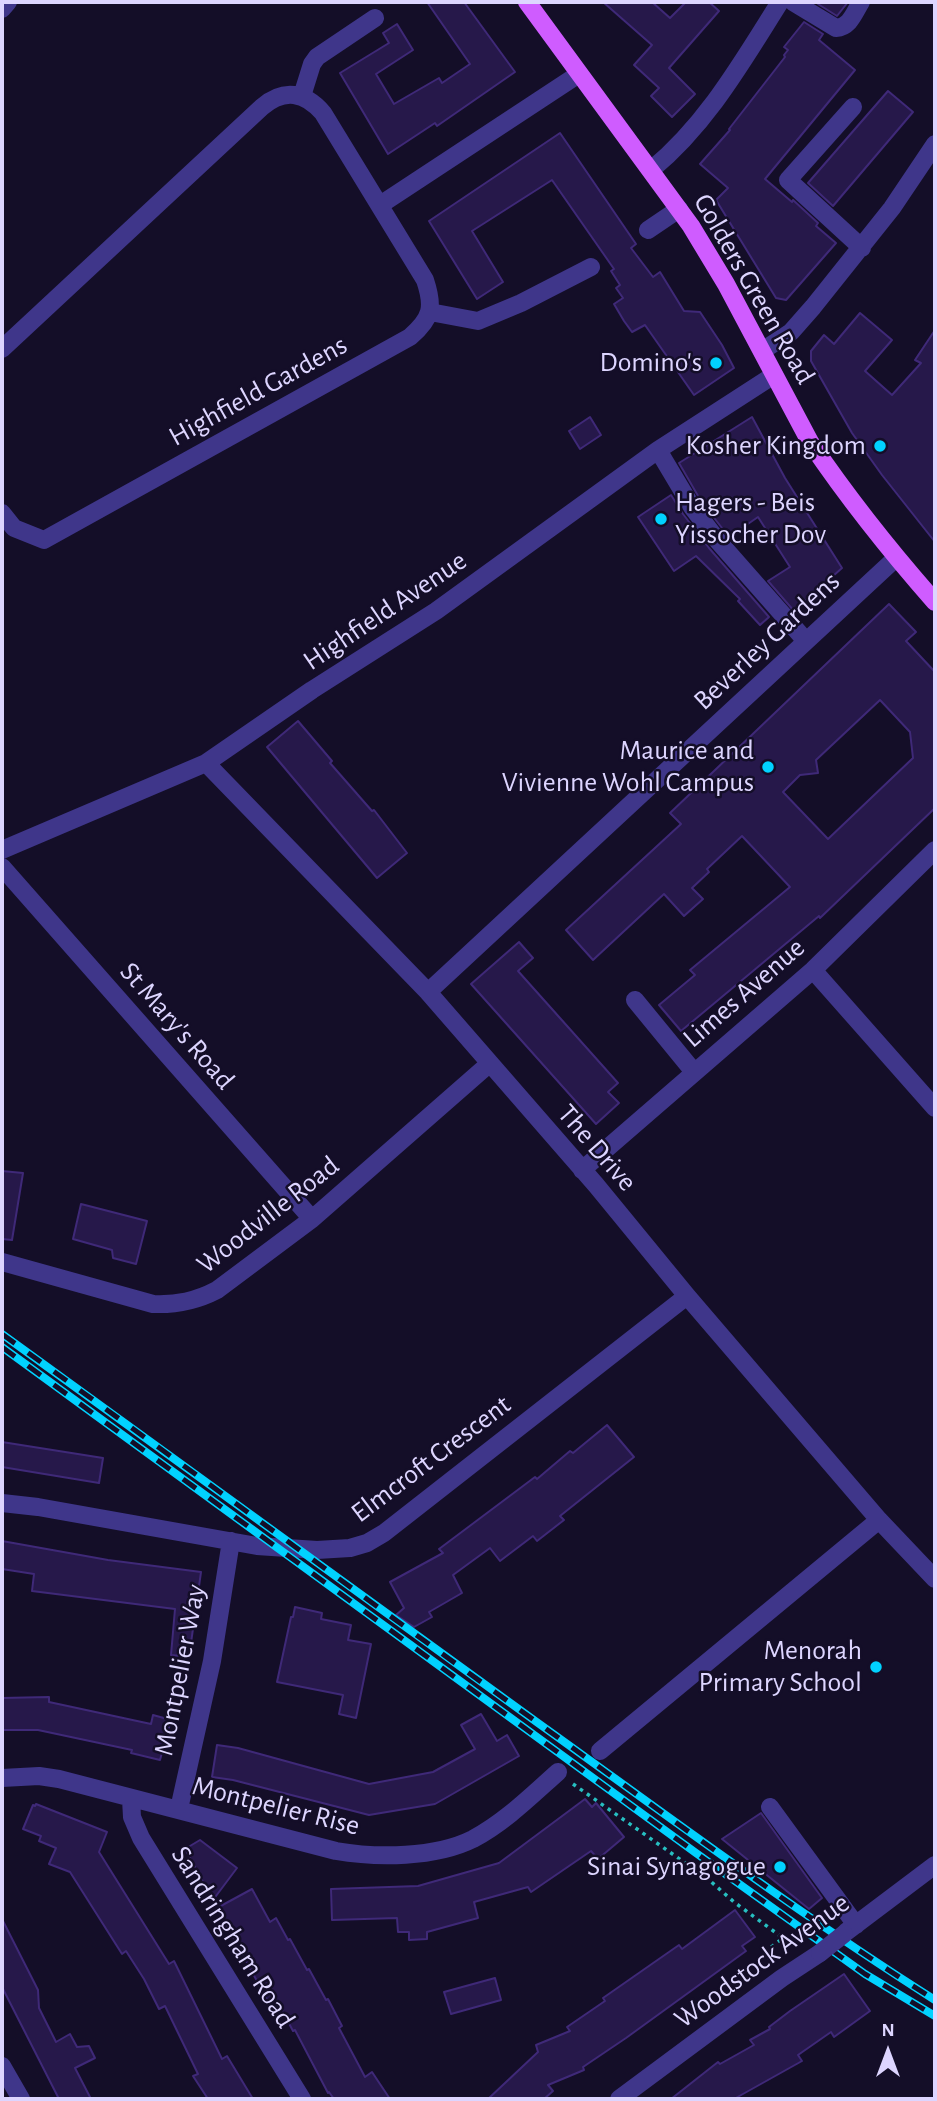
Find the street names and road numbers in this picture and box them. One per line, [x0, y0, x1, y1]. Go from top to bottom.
street label: Golders Green Road [686, 188, 822, 390]
street label: Highfield Gardens [163, 328, 353, 454]
street label: Highfield Avenue [297, 544, 473, 678]
street label: Beverley Gardens [687, 565, 847, 717]
street label: Limes Avenue [676, 931, 812, 1055]
street label: St Mary's Road [113, 955, 241, 1097]
street label: The Drive [550, 1098, 644, 1198]
street label: Woodville Road [190, 1149, 346, 1281]
street label: Elmcroft Crescent [345, 1388, 517, 1530]
street label: Montpelier Way [147, 1581, 213, 1759]
street label: Montpelier Rise [189, 1769, 363, 1843]
street label: Sandringham Road [164, 1840, 302, 2034]
street label: Woodstock Avenue [668, 1886, 856, 2036]

